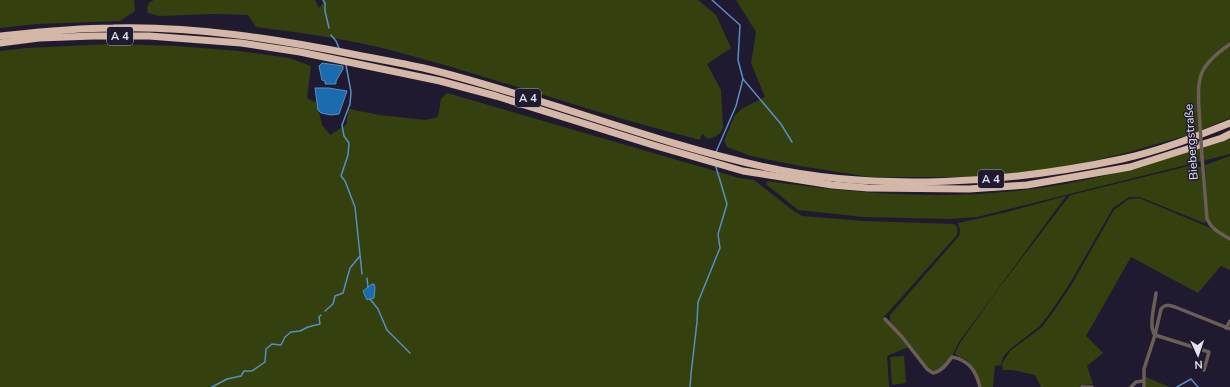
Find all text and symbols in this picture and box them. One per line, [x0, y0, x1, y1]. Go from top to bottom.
road number: A 4 [107, 27, 133, 45]
road number: A 4 [515, 89, 541, 107]
street label: Biebergstraße [1180, 103, 1202, 181]
road number: A 4 [978, 170, 1004, 188]
north arrow [1178, 335, 1218, 375]
text: N [1194, 357, 1203, 372]

